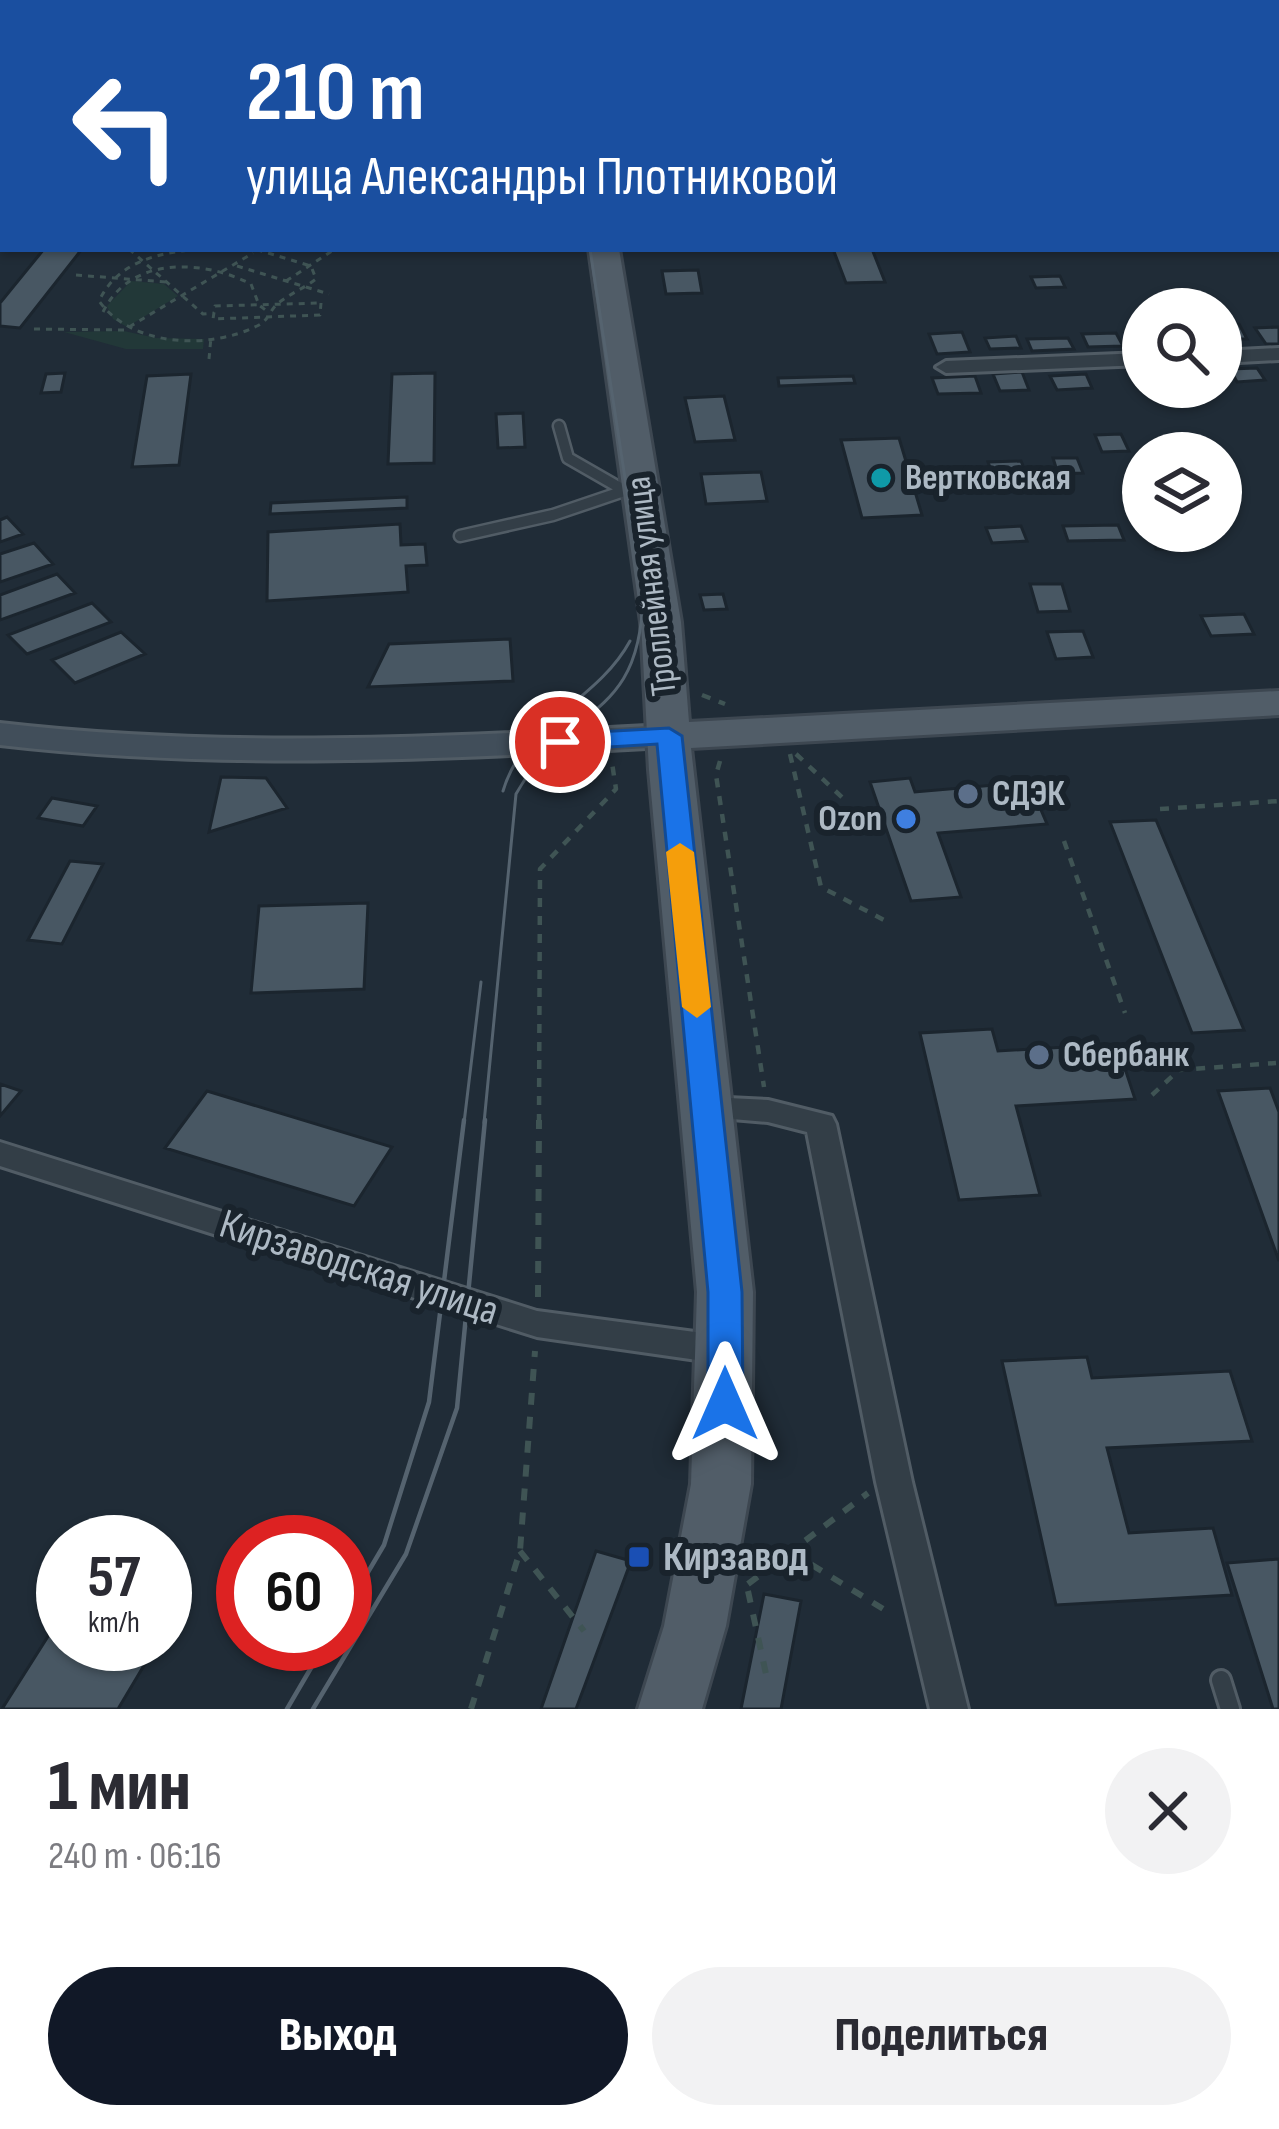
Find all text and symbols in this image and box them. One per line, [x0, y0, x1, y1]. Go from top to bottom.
text: 210 m [246, 43, 425, 144]
icon: left [48, 48, 204, 204]
text: улица Александры Плотниковой [246, 145, 838, 210]
map controls [1122, 288, 1242, 552]
button: search [1122, 288, 1242, 408]
button: layers [1122, 432, 1242, 552]
place label: Вертковская [905, 457, 1071, 500]
marker: Вертковская [868, 465, 894, 491]
street label: Троллейная улица [617, 474, 687, 698]
pin [509, 691, 611, 793]
icon: arrive [527, 709, 593, 775]
place label: СДЭК [992, 773, 1065, 816]
marker: СДЭК [955, 781, 981, 807]
place label: Ozon [818, 798, 882, 841]
marker: Ozon [893, 806, 919, 832]
place label: Сбербанк [1063, 1034, 1190, 1077]
marker: Сбербанк [1026, 1042, 1052, 1068]
street label: Кирзаводская улица [213, 1199, 505, 1337]
position arrow [662, 1341, 788, 1467]
speed limit sign: 60 [216, 1515, 372, 1671]
place label: Кирзавод [663, 1532, 808, 1583]
text: 57 [88, 1542, 140, 1614]
marker: Кирзавод [626, 1544, 652, 1570]
text: km/h [88, 1605, 140, 1641]
text: 1 мин [48, 1744, 191, 1831]
button: close [1105, 1748, 1231, 1874]
text: 240 m · 06:16 [48, 1833, 222, 1880]
button: Выход [48, 1967, 628, 2105]
button: Поделиться [652, 1967, 1231, 2105]

